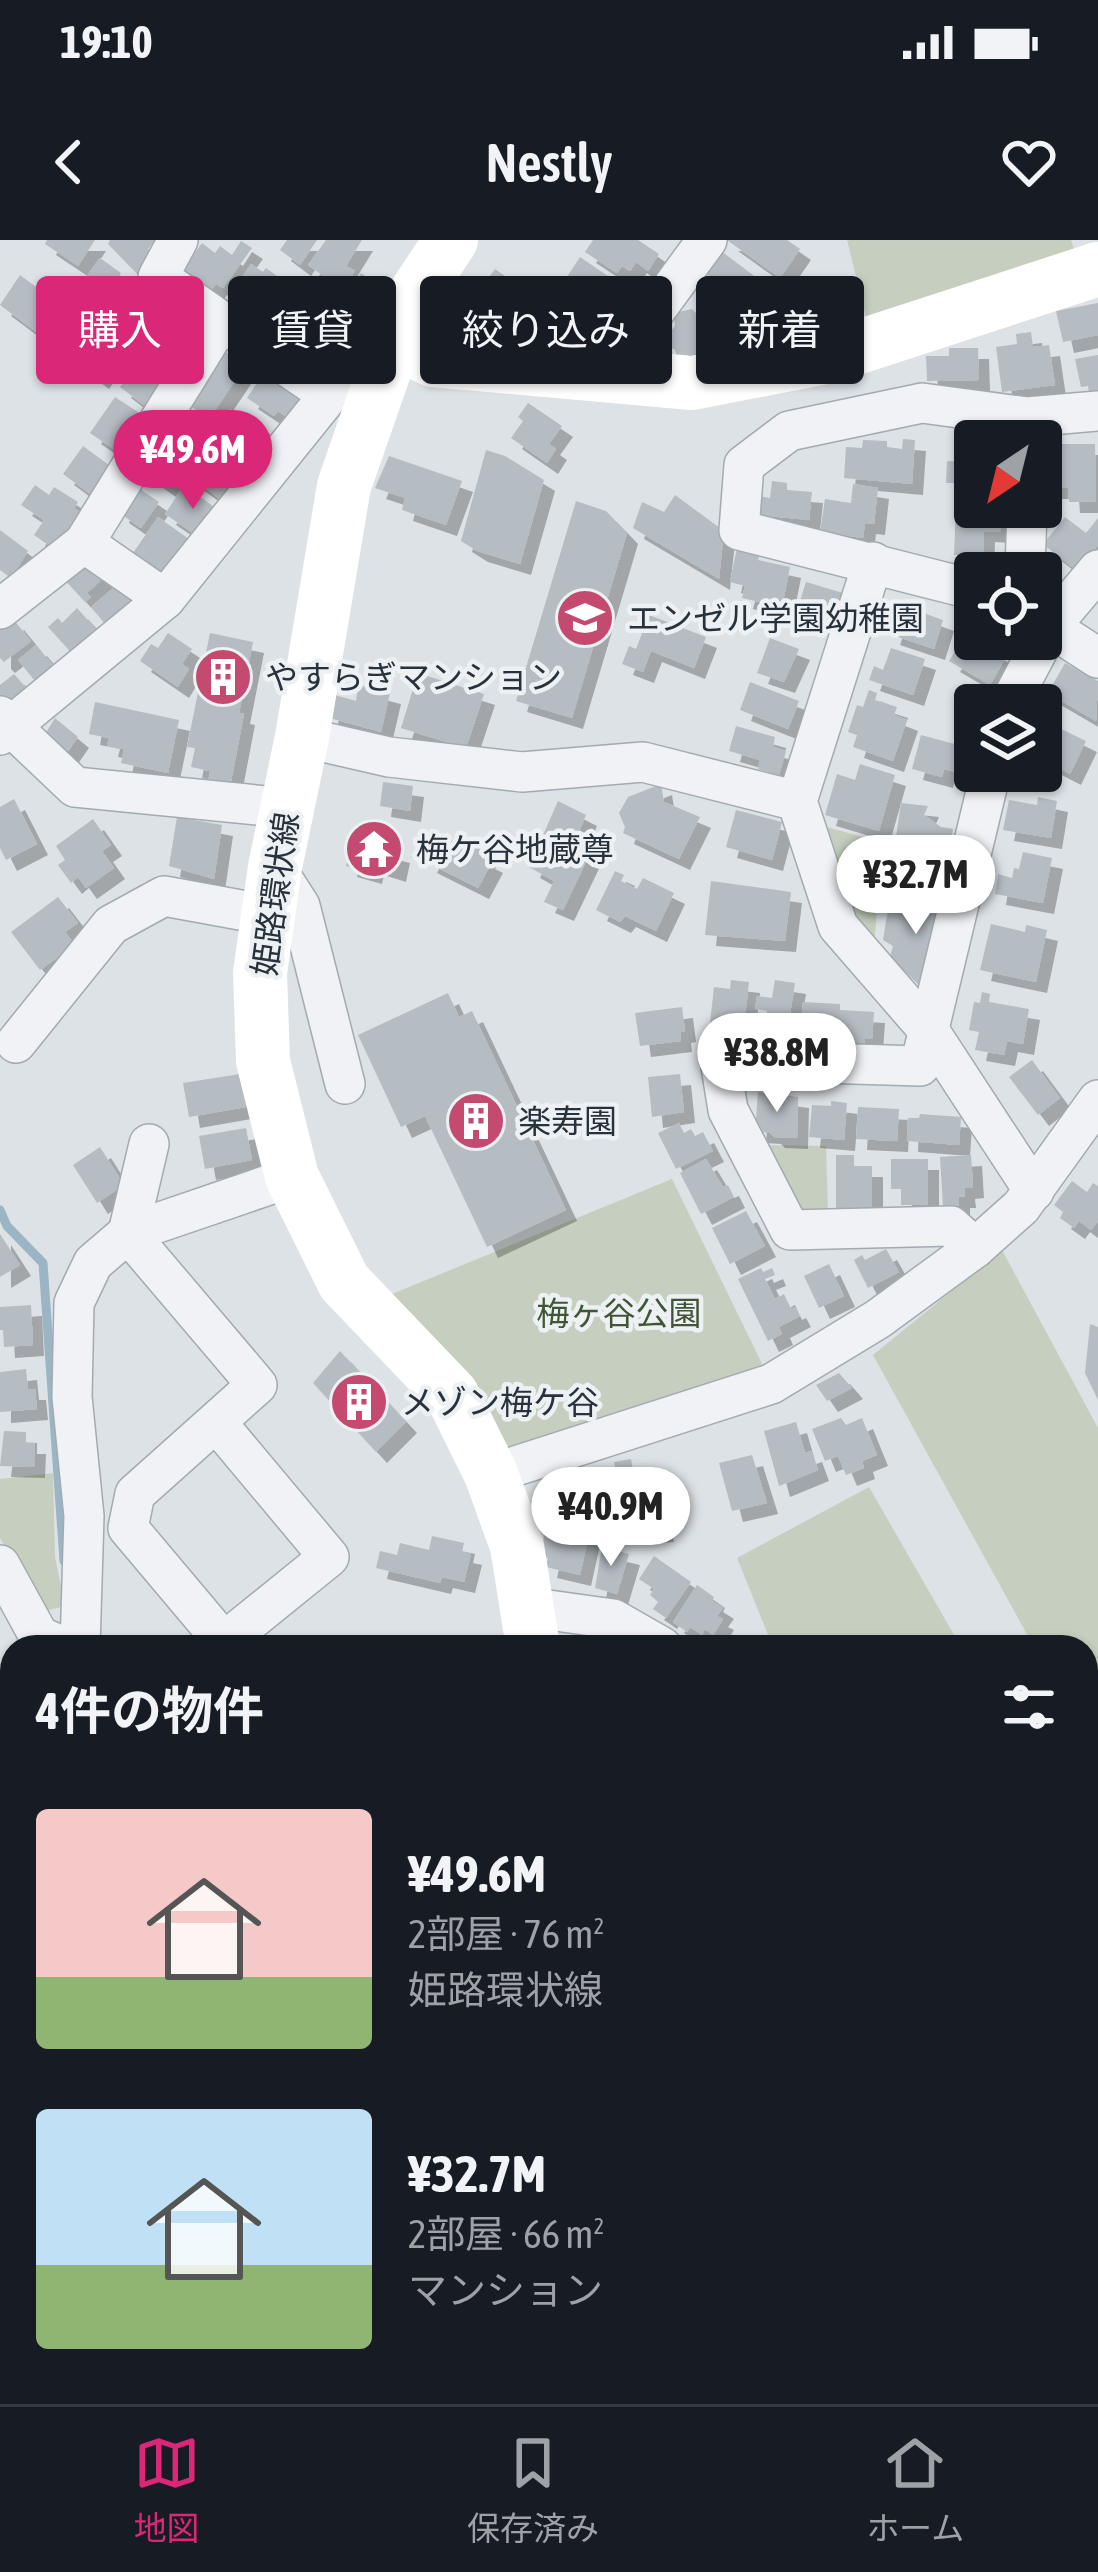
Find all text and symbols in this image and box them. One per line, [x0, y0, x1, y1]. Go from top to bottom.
text: 19:10 [60, 16, 153, 68]
icon: back [36, 129, 102, 195]
icon: heart [996, 129, 1062, 195]
text: Nestly [485, 132, 613, 193]
chip: 購入 [36, 276, 204, 384]
chip: 賃貸 [228, 276, 396, 384]
chip: 絞り込み [420, 276, 672, 384]
chip: 新着 [696, 276, 864, 384]
pin: ¥49.6M [95, 410, 291, 512]
north arrow [954, 420, 1062, 528]
map controls [954, 420, 1062, 792]
text: ¥49.6M [140, 427, 246, 471]
button: locate [954, 552, 1062, 660]
school or university icon: エンゼル学園幼稚園 [554, 587, 616, 649]
place label: エンゼル学園幼稚園 [627, 599, 924, 637]
building icon: やすらぎマンション [192, 646, 254, 708]
place label: やすらぎマンション [265, 658, 562, 696]
button: layers [954, 684, 1062, 792]
street label: 姫路環状線 [245, 810, 305, 978]
temple icon: 梅ケ谷地蔵尊 [343, 818, 405, 880]
place label: 梅ケ谷地蔵尊 [416, 830, 614, 868]
pin: ¥32.7M [818, 835, 1014, 937]
text: ¥32.7M [863, 852, 969, 896]
pin: ¥38.8M [679, 1013, 875, 1115]
text: ¥38.8M [724, 1030, 830, 1074]
building icon: 楽寿園 [445, 1090, 507, 1152]
place label: 楽寿園 [518, 1102, 617, 1140]
park label: 梅ヶ谷公園 [537, 1294, 702, 1332]
building icon: メゾン梅ケ谷 [328, 1371, 390, 1433]
place label: メゾン梅ケ谷 [401, 1383, 599, 1421]
pin: ¥40.9M [513, 1467, 709, 1569]
text: ¥40.9M [558, 1484, 664, 1528]
icon: filters [996, 1674, 1062, 1740]
text: 4件の物件 [36, 1681, 264, 1740]
text: ¥49.6M [408, 1844, 546, 1903]
icon: home [132, 1857, 276, 2001]
text: 2部屋 · 76 m² [408, 1912, 604, 1956]
text: 姫路環状線 [408, 1968, 603, 2012]
text: ¥32.7M [408, 2144, 546, 2203]
icon: home [132, 2157, 276, 2301]
text: 2部屋 · 66 m² [408, 2212, 604, 2256]
text: マンション [408, 2268, 603, 2312]
tab: 地図 [134, 2430, 200, 2550]
tab: 保存済み [467, 2430, 599, 2550]
tab: ホーム [866, 2430, 964, 2550]

